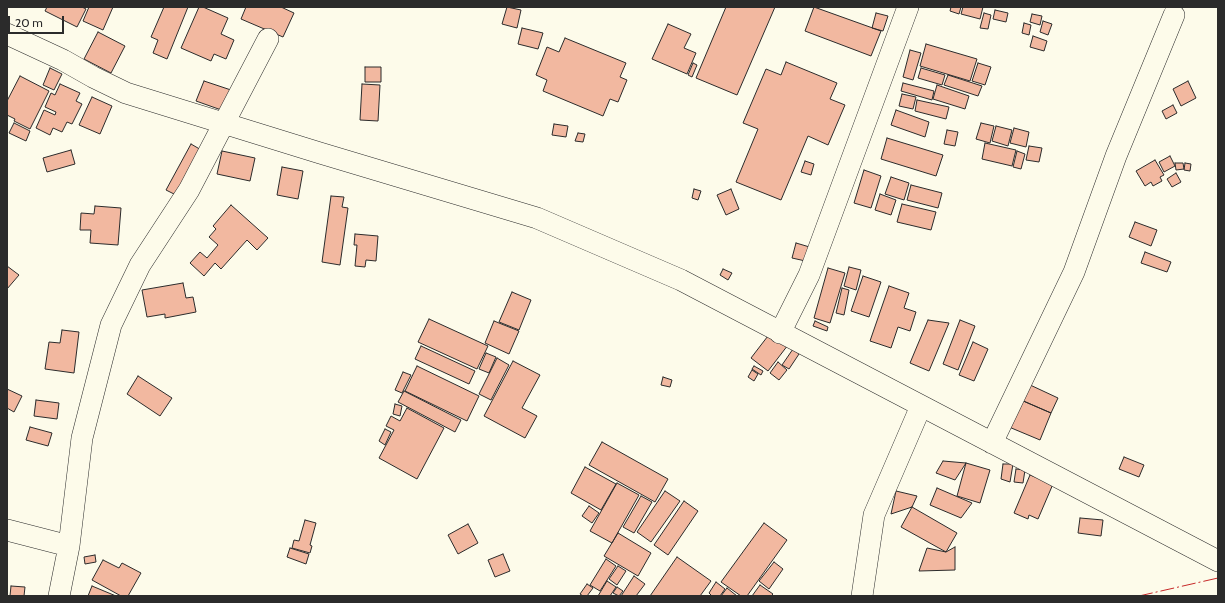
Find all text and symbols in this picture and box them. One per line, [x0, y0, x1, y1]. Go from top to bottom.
scale bar [10, 8, 66, 34]
text: 20 m [15, 15, 43, 30]

